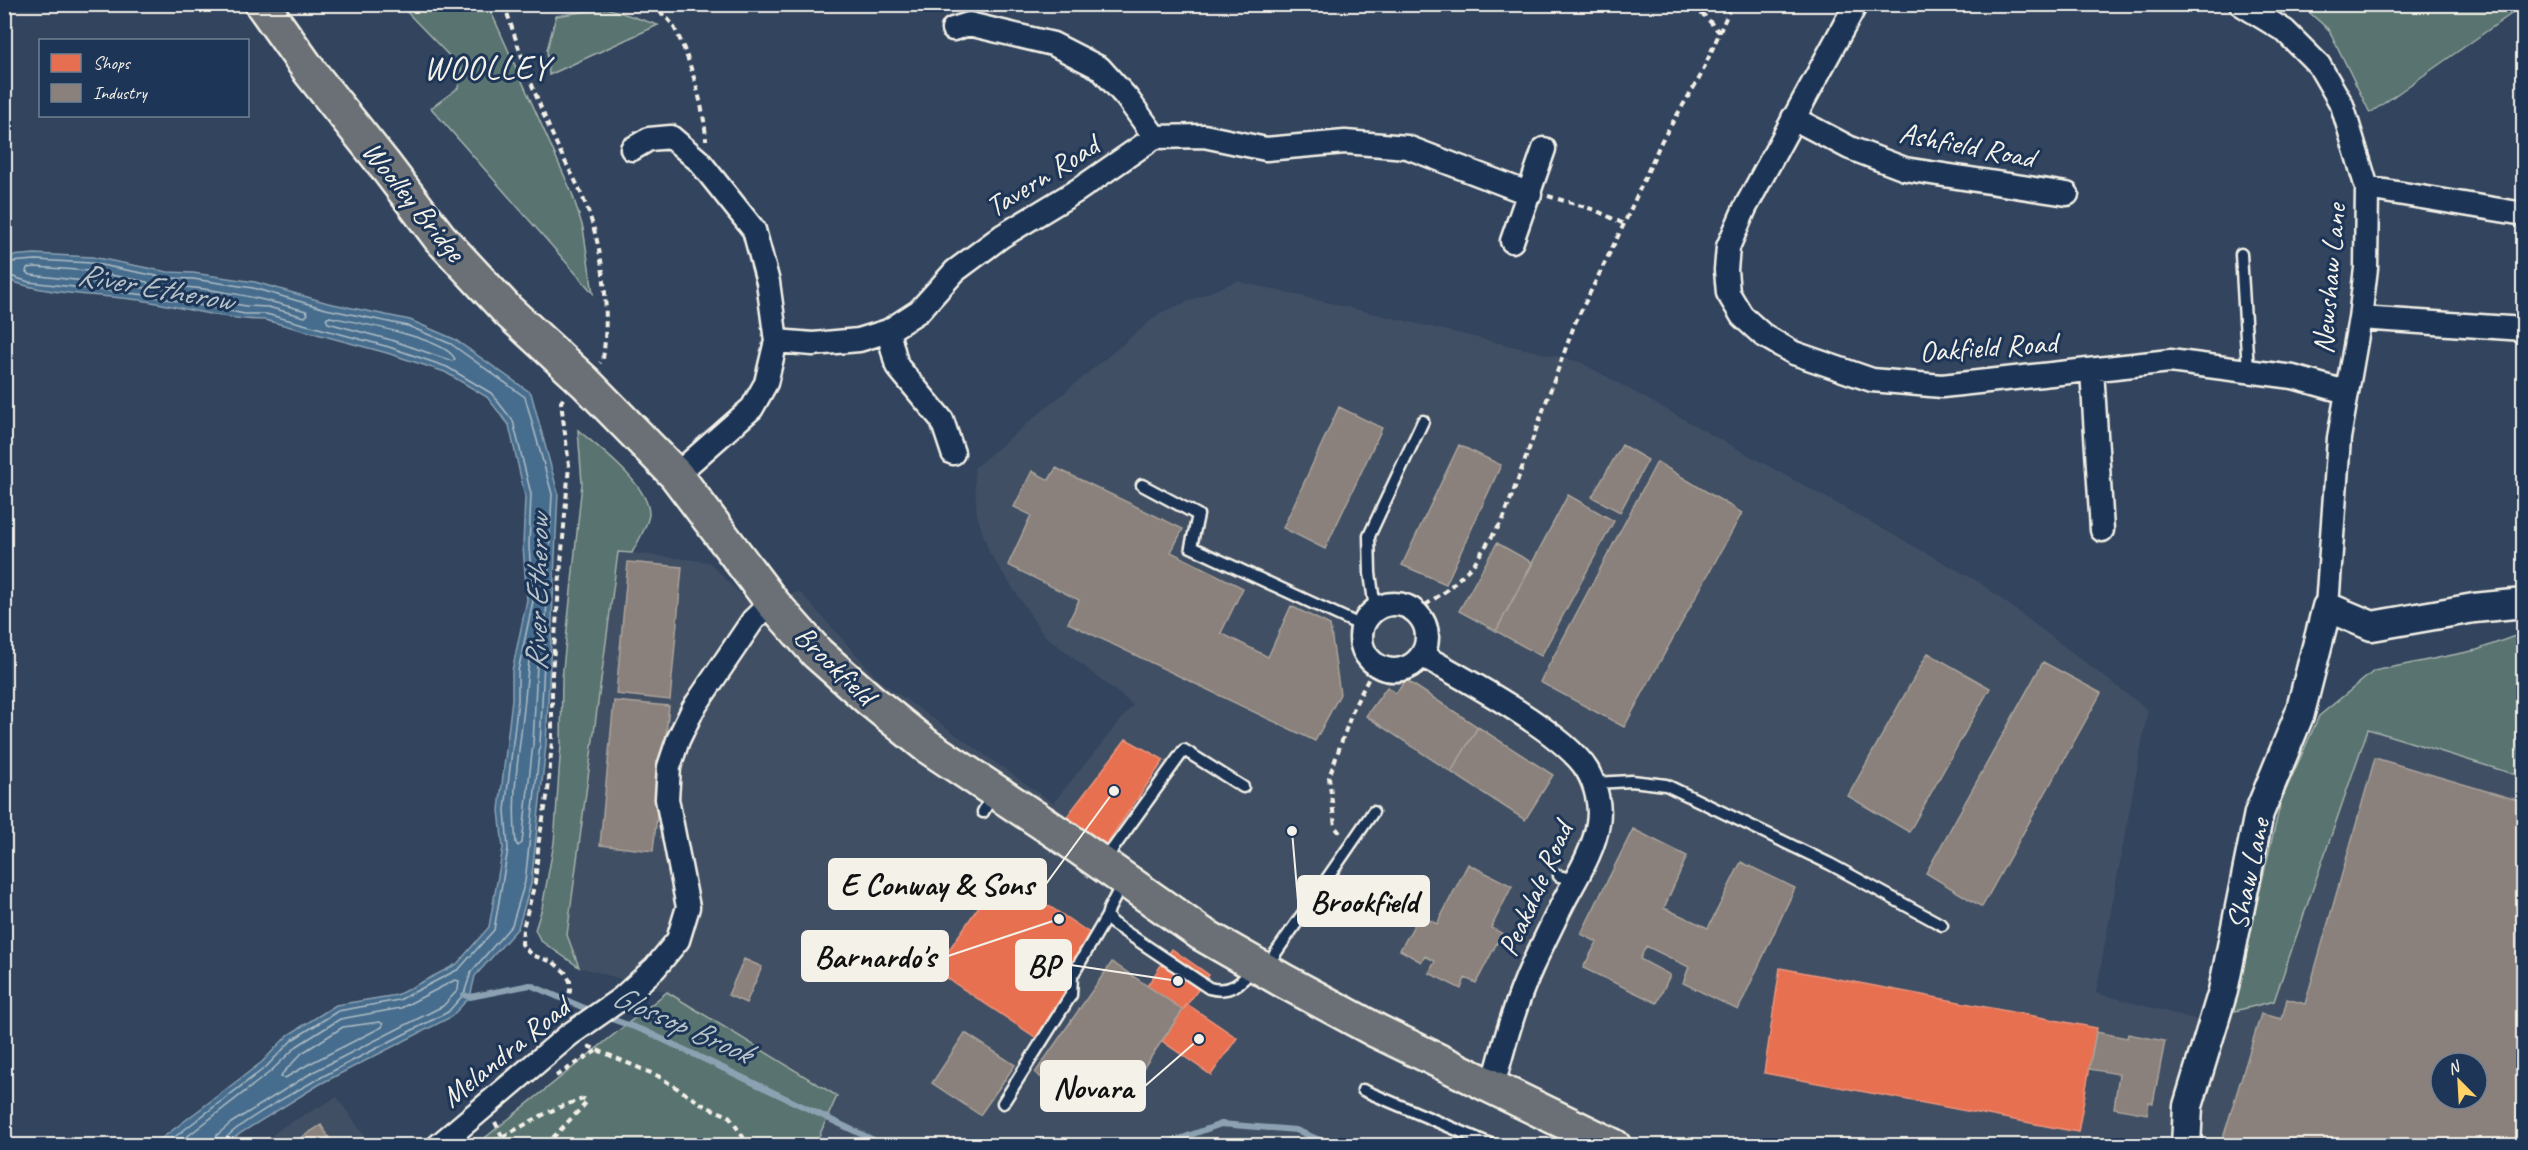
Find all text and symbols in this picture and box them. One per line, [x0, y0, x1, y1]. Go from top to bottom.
legend [39, 39, 249, 117]
district label: WOOLLEY [424, 47, 555, 89]
text: Shops [93, 52, 132, 74]
text: Industry [93, 82, 148, 104]
street label: Ashfield Road [1896, 113, 2042, 177]
street label: Tavern Road [978, 124, 1109, 226]
street label: Woolley Bridge [354, 133, 476, 271]
street label: Newshaw Lane [2304, 200, 2355, 356]
water label: River Etherow [75, 253, 241, 322]
street label: Oakfield Road [1918, 323, 2062, 371]
water label: River Etherow [515, 509, 559, 671]
street label: Brookfield [786, 617, 887, 716]
street label: Peakdale Road [1489, 812, 1583, 962]
street label: Shaw Lane [2218, 813, 2279, 933]
callout: E Conway & Sons [829, 859, 1046, 909]
text: E Conway & Sons [840, 864, 1038, 905]
callout: Brookfield [1298, 876, 1429, 926]
text: Brookfield [1310, 881, 1423, 922]
callout: Barnardo's [802, 931, 948, 981]
text: Barnardo's [814, 936, 938, 977]
callout: BP [1016, 940, 1071, 990]
text: BP [1027, 945, 1064, 986]
water label: Glossop Brook [606, 975, 764, 1075]
street label: Melandra Road [433, 986, 580, 1115]
north arrow [2429, 1051, 2489, 1111]
text: N [2445, 1056, 2465, 1079]
callout: Novara [1041, 1061, 1145, 1111]
text: Novara [1053, 1067, 1136, 1108]

